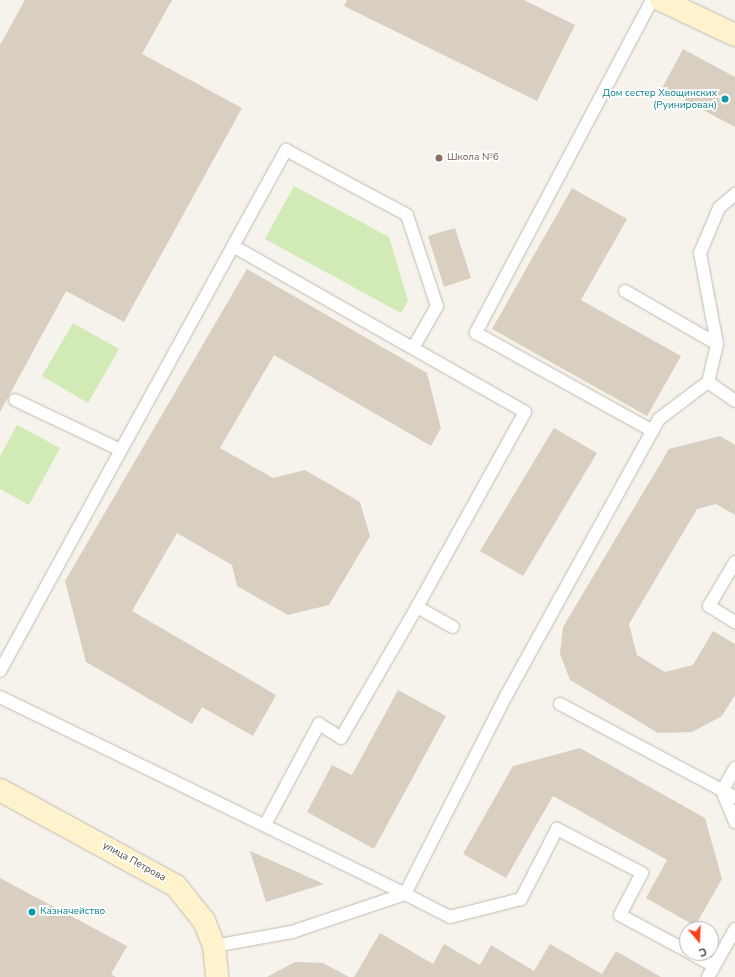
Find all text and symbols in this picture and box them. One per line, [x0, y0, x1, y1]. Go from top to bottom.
place label: Дом сестер Хвощинских (Руинирован) [602, 87, 717, 110]
marker: Дом сестер Хвощинских (Руинирован) [720, 94, 730, 104]
place label: Школа №6 [447, 152, 499, 164]
marker: Школа №6 [434, 153, 444, 163]
street label: улица Петрова [100, 840, 168, 884]
place label: Казначейство [40, 906, 105, 918]
marker: Казначейство [27, 907, 37, 917]
north arrow [679, 921, 719, 961]
text: С [697, 944, 709, 960]

